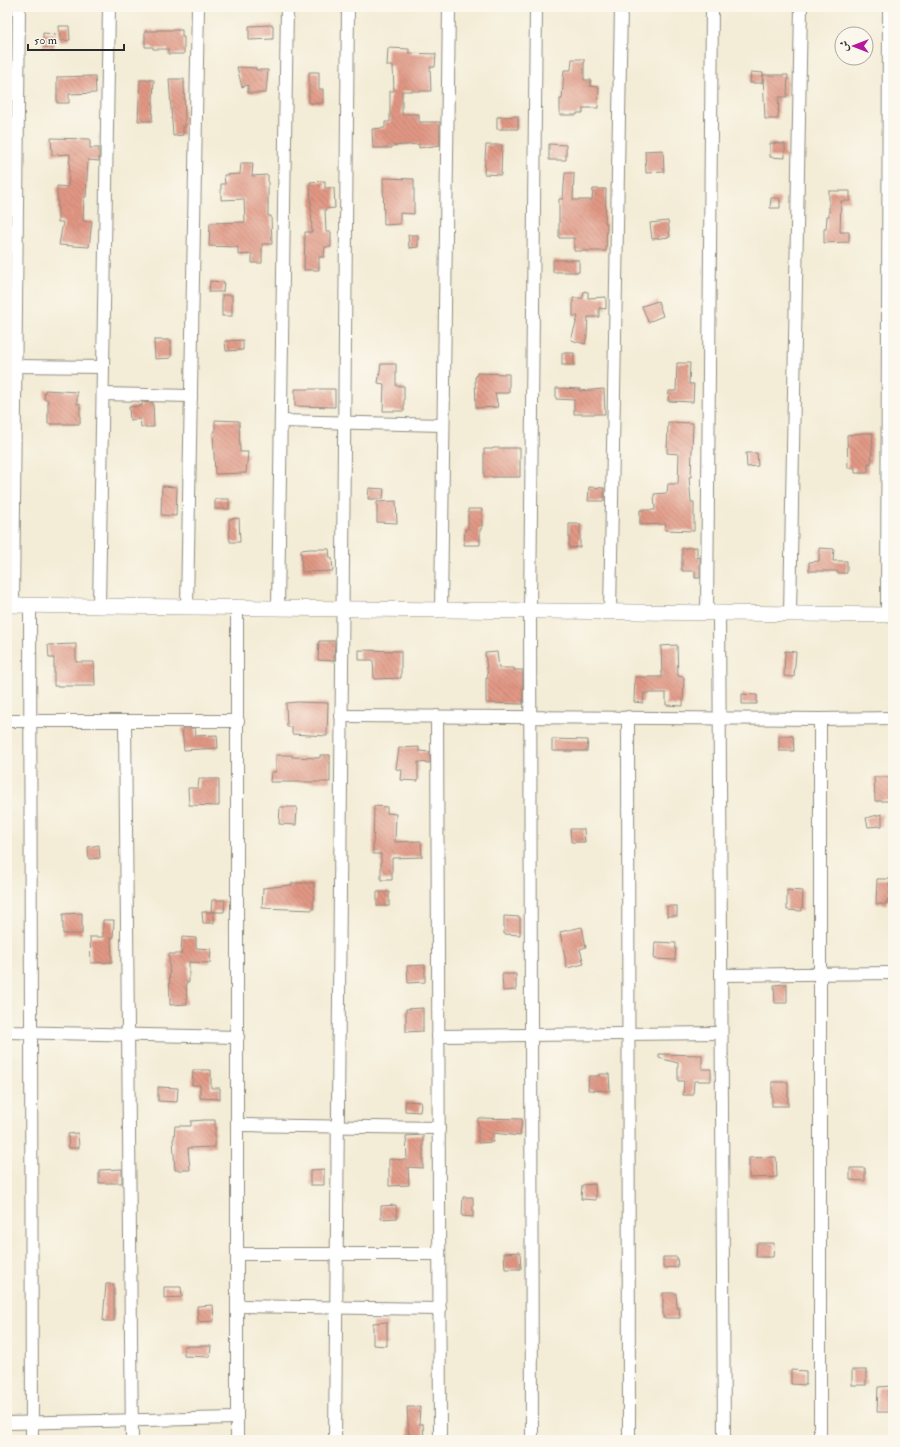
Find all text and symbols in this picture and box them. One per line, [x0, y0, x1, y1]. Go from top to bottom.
scale bar [28, 26, 124, 52]
north arrow [834, 26, 874, 66]
text: 50 m [34, 33, 58, 48]
text: ش [838, 40, 851, 51]

